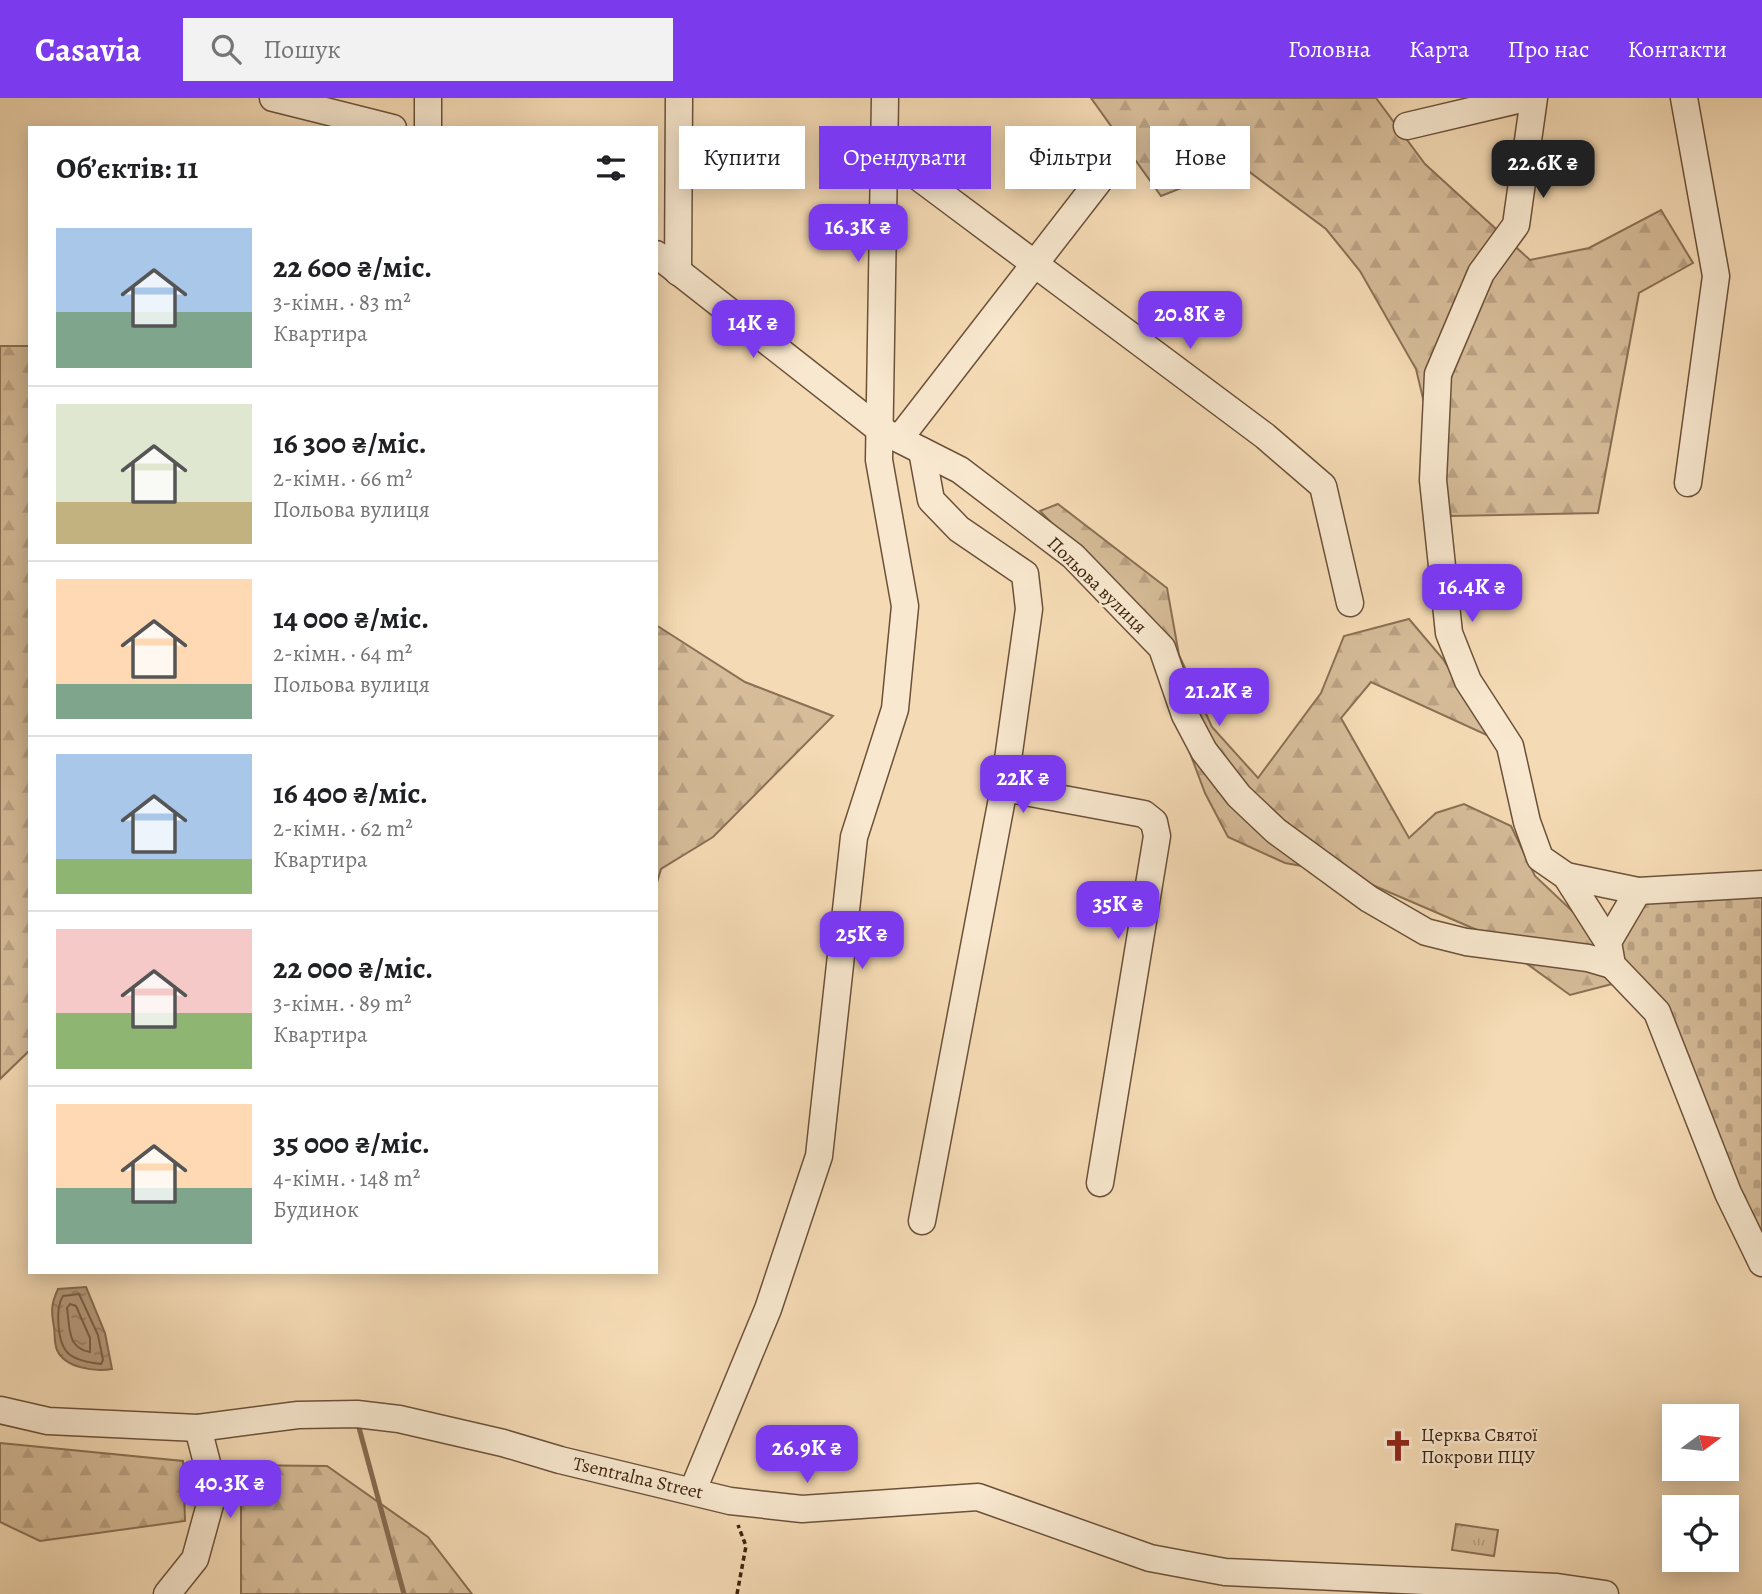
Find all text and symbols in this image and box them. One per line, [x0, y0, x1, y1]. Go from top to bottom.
search box [183, 18, 673, 81]
text: Casavia [35, 27, 141, 72]
icon: search [207, 30, 245, 68]
text: Пошук [263, 32, 341, 67]
text: Головна [1288, 33, 1371, 65]
text: Карта [1409, 33, 1469, 65]
text: Про нас [1507, 33, 1589, 65]
text: Контакти [1627, 33, 1727, 65]
chip: Купити [679, 126, 805, 189]
chip: Орендувати [819, 126, 991, 189]
chip: Фільтри [1005, 126, 1136, 189]
chip: Нове [1150, 126, 1250, 189]
pin: 22.6K ₴ [1478, 140, 1608, 200]
text: 22.6K ₴ [1508, 147, 1578, 178]
text: Об’єктів: 11 [56, 148, 198, 188]
icon: filters [592, 149, 630, 187]
pin: 16.3K ₴ [793, 204, 923, 264]
text: 16.3K ₴ [825, 211, 891, 242]
text: 22 600 ₴/міс. [273, 247, 432, 287]
icon: home [112, 256, 196, 340]
text: 3-кімн. · 83 m² [273, 287, 411, 318]
pin: 20.8K ₴ [1125, 292, 1255, 351]
text: 20.8K ₴ [1154, 298, 1226, 329]
pin: 14K ₴ [704, 300, 802, 360]
text: 14K ₴ [728, 307, 778, 338]
text: Квартира [273, 318, 368, 349]
text: 16 300 ₴/міс. [273, 423, 427, 463]
icon: home [112, 432, 196, 516]
text: 2-кімн. · 66 m² [273, 463, 413, 494]
text: Польова вулиця [273, 494, 430, 525]
street label: Польова вулиця [1041, 531, 1153, 639]
pin: 16.4K ₴ [1407, 564, 1537, 624]
text: 16.4K ₴ [1438, 571, 1506, 602]
text: 14 000 ₴/міс. [273, 598, 429, 638]
icon: home [112, 607, 196, 691]
text: 2-кімн. · 64 m² [273, 638, 412, 669]
pin: 21.2K ₴ [1154, 668, 1284, 728]
text: Польова вулиця [273, 669, 430, 700]
text: 21.2K ₴ [1185, 675, 1253, 706]
pin: 22K ₴ [974, 756, 1072, 815]
text: 22K ₴ [996, 762, 1050, 793]
text: 16 400 ₴/міс. [273, 773, 428, 813]
icon: home [112, 782, 196, 866]
text: 2-кімн. · 62 m² [273, 813, 413, 844]
text: Квартира [273, 844, 368, 875]
pin: 35K ₴ [1069, 882, 1167, 941]
text: 35K ₴ [1092, 888, 1144, 919]
pin: 25K ₴ [813, 912, 911, 971]
text: 25K ₴ [836, 918, 888, 949]
text: 22 000 ₴/міс. [273, 948, 433, 988]
icon: home [112, 957, 196, 1041]
text: 3-кімн. · 89 m² [273, 988, 412, 1019]
text: Квартира [273, 1019, 368, 1050]
text: 35 000 ₴/міс. [273, 1123, 430, 1163]
icon: home [112, 1132, 196, 1216]
text: 4-кімн. · 148 m² [273, 1163, 420, 1194]
text: Будинок [273, 1194, 359, 1225]
north arrow [1662, 1404, 1740, 1480]
map controls [1662, 1404, 1739, 1572]
place label: Церква Святої Покрови ПЦУ [1421, 1422, 1538, 1470]
pin: 26.9K ₴ [742, 1426, 872, 1485]
church icon: Церква Святої Покрови ПЦУ [1381, 1429, 1415, 1463]
text: 26.9K ₴ [772, 1432, 842, 1463]
street label: Tsentralna Street [570, 1450, 706, 1506]
pin: 40.3K ₴ [165, 1460, 295, 1520]
text: 40.3K ₴ [195, 1467, 265, 1498]
button: locate [1662, 1495, 1739, 1572]

